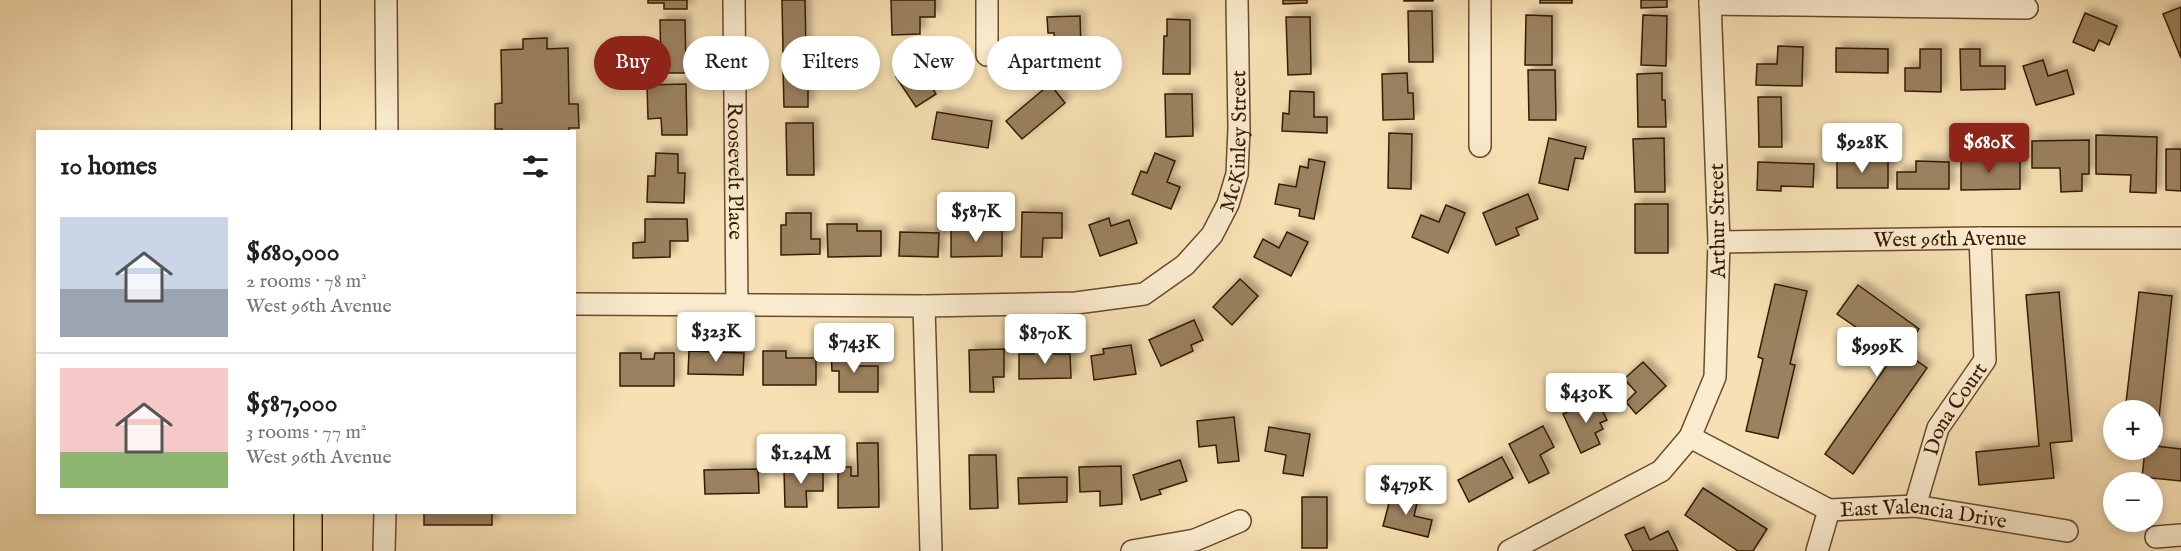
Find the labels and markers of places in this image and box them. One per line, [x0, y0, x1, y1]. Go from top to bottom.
pin: $928K [1820, 123, 1904, 174]
pin: $680K [1947, 123, 2031, 174]
pin: $587K [934, 192, 1018, 243]
pin: $323K [674, 312, 758, 363]
pin: $870K [1003, 314, 1087, 365]
pin: $743K [812, 323, 896, 374]
pin: $999K [1835, 327, 1919, 378]
pin: $430K [1544, 373, 1628, 424]
pin: $1.24M [752, 434, 850, 485]
pin: $479K [1364, 465, 1448, 516]

